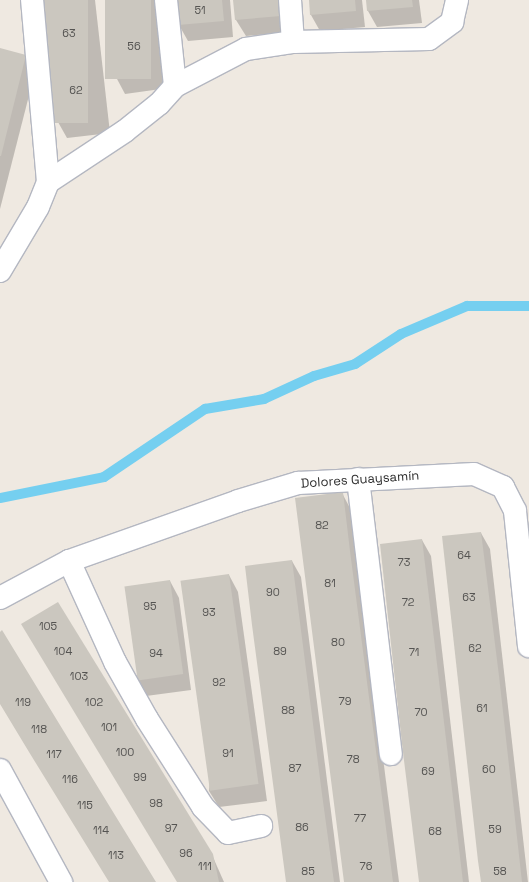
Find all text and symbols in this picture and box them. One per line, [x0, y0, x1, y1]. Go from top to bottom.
house number: 51 [194, 3, 206, 17]
house number: 63 [62, 26, 76, 40]
house number: 56 [127, 39, 141, 53]
house number: 62 [69, 83, 83, 97]
street label: Dolores Guaysamín [300, 468, 420, 492]
house number: 82 [315, 518, 329, 532]
house number: 64 [457, 548, 471, 562]
house number: 73 [398, 555, 410, 569]
house number: 81 [324, 576, 336, 590]
house number: 90 [266, 585, 280, 599]
house number: 63 [462, 590, 476, 604]
house number: 72 [402, 595, 414, 609]
house number: 95 [143, 599, 157, 613]
house number: 93 [202, 605, 216, 619]
house number: 105 [39, 619, 57, 633]
house number: 80 [331, 635, 345, 649]
house number: 62 [468, 641, 482, 655]
house number: 104 [54, 644, 72, 658]
house number: 89 [273, 644, 287, 658]
house number: 71 [409, 645, 419, 659]
house number: 94 [149, 646, 163, 660]
house number: 103 [70, 669, 88, 683]
house number: 92 [212, 675, 226, 689]
house number: 79 [339, 694, 351, 708]
house number: 119 [15, 695, 31, 709]
house number: 102 [85, 695, 103, 709]
house number: 61 [476, 701, 488, 715]
house number: 88 [281, 703, 295, 717]
house number: 70 [414, 705, 428, 719]
house number: 101 [101, 720, 117, 734]
house number: 118 [31, 722, 47, 736]
house number: 100 [116, 745, 134, 759]
house number: 91 [222, 746, 234, 760]
house number: 117 [46, 747, 62, 761]
house number: 78 [346, 752, 360, 766]
house number: 87 [289, 761, 301, 775]
house number: 60 [482, 762, 496, 776]
house number: 69 [421, 764, 435, 778]
house number: 99 [133, 770, 147, 784]
house number: 116 [62, 772, 78, 786]
house number: 98 [149, 796, 163, 810]
house number: 115 [77, 798, 93, 812]
house number: 77 [354, 811, 366, 825]
house number: 86 [295, 820, 309, 834]
house number: 97 [165, 821, 177, 835]
house number: 59 [488, 822, 502, 836]
house number: 114 [93, 823, 109, 837]
house number: 68 [428, 824, 442, 838]
house number: 96 [179, 846, 193, 860]
house number: 113 [108, 848, 124, 862]
house number: 111 [198, 859, 212, 873]
house number: 76 [360, 859, 372, 873]
house number: 85 [301, 864, 315, 878]
house number: 58 [493, 864, 507, 878]

